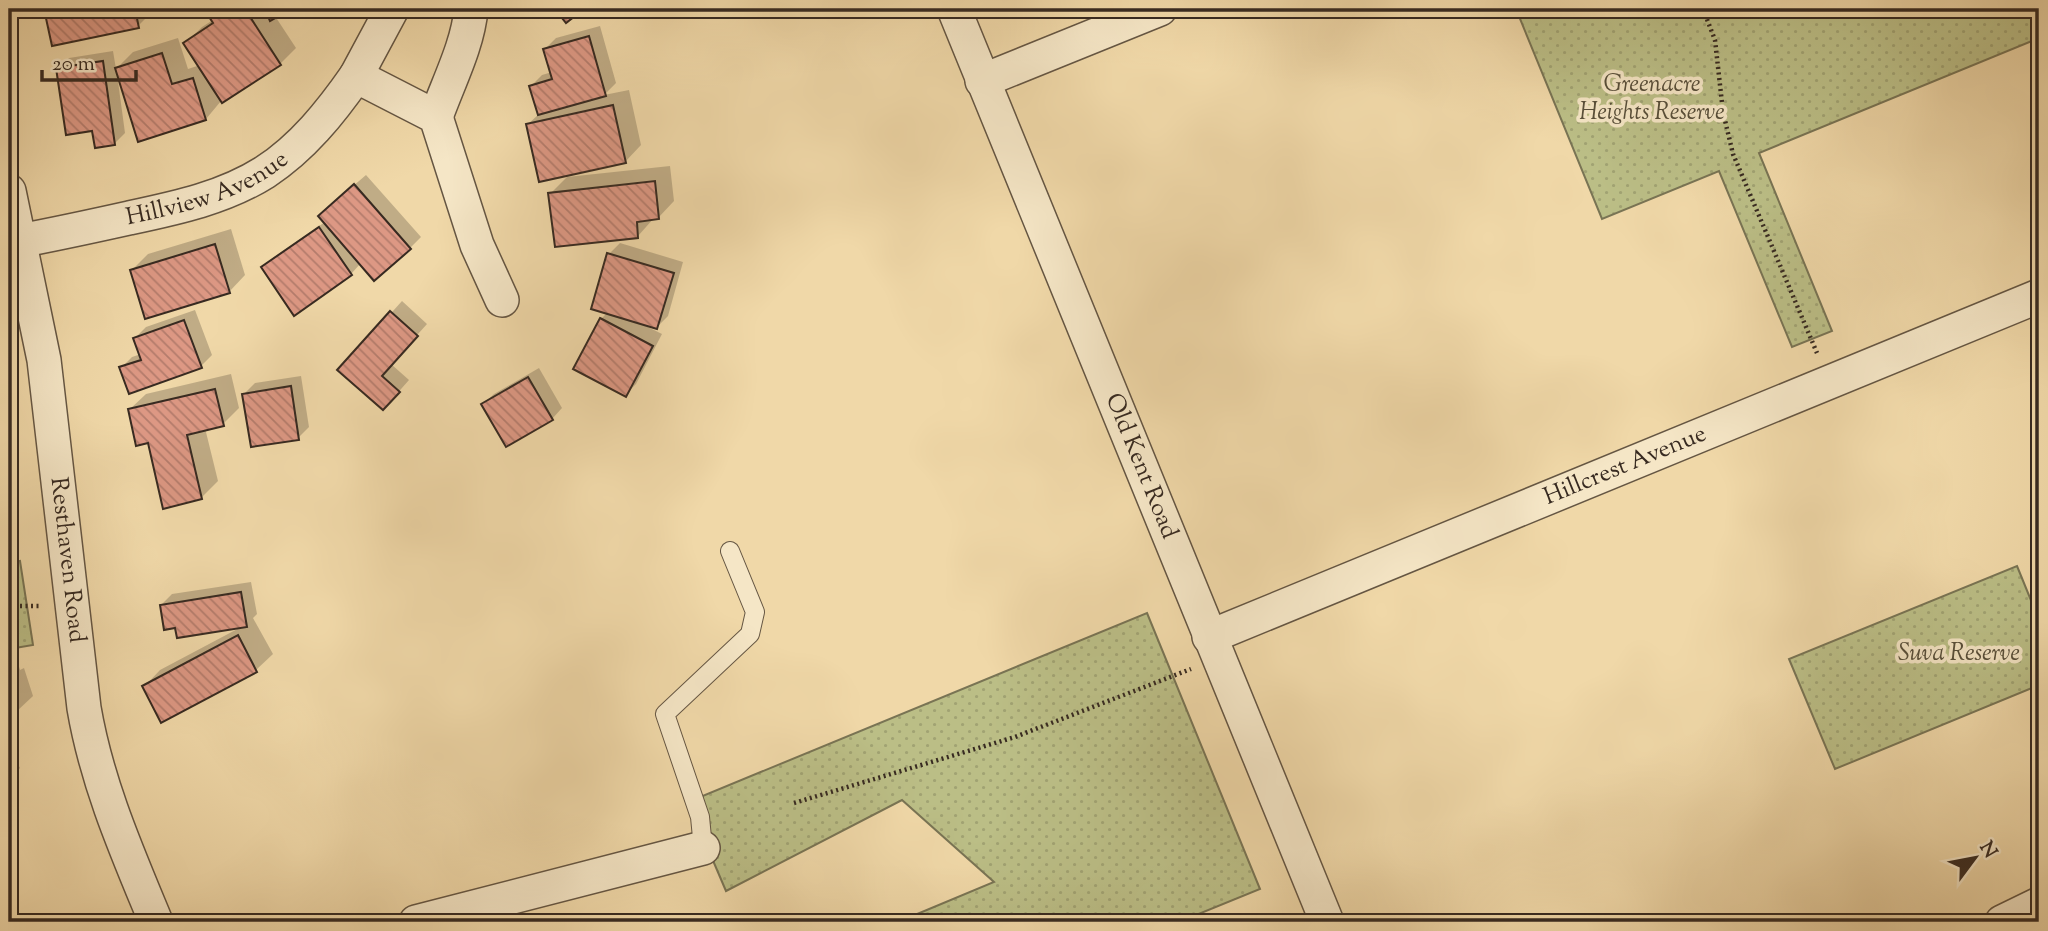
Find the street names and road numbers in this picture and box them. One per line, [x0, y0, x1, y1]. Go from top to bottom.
street label: Hillview Avenue [123, 144, 296, 235]
street label: Old Kent Road [1096, 388, 1186, 545]
street label: Hillcrest Avenue [1539, 417, 1712, 515]
street label: Resthaven Road [41, 475, 93, 645]

